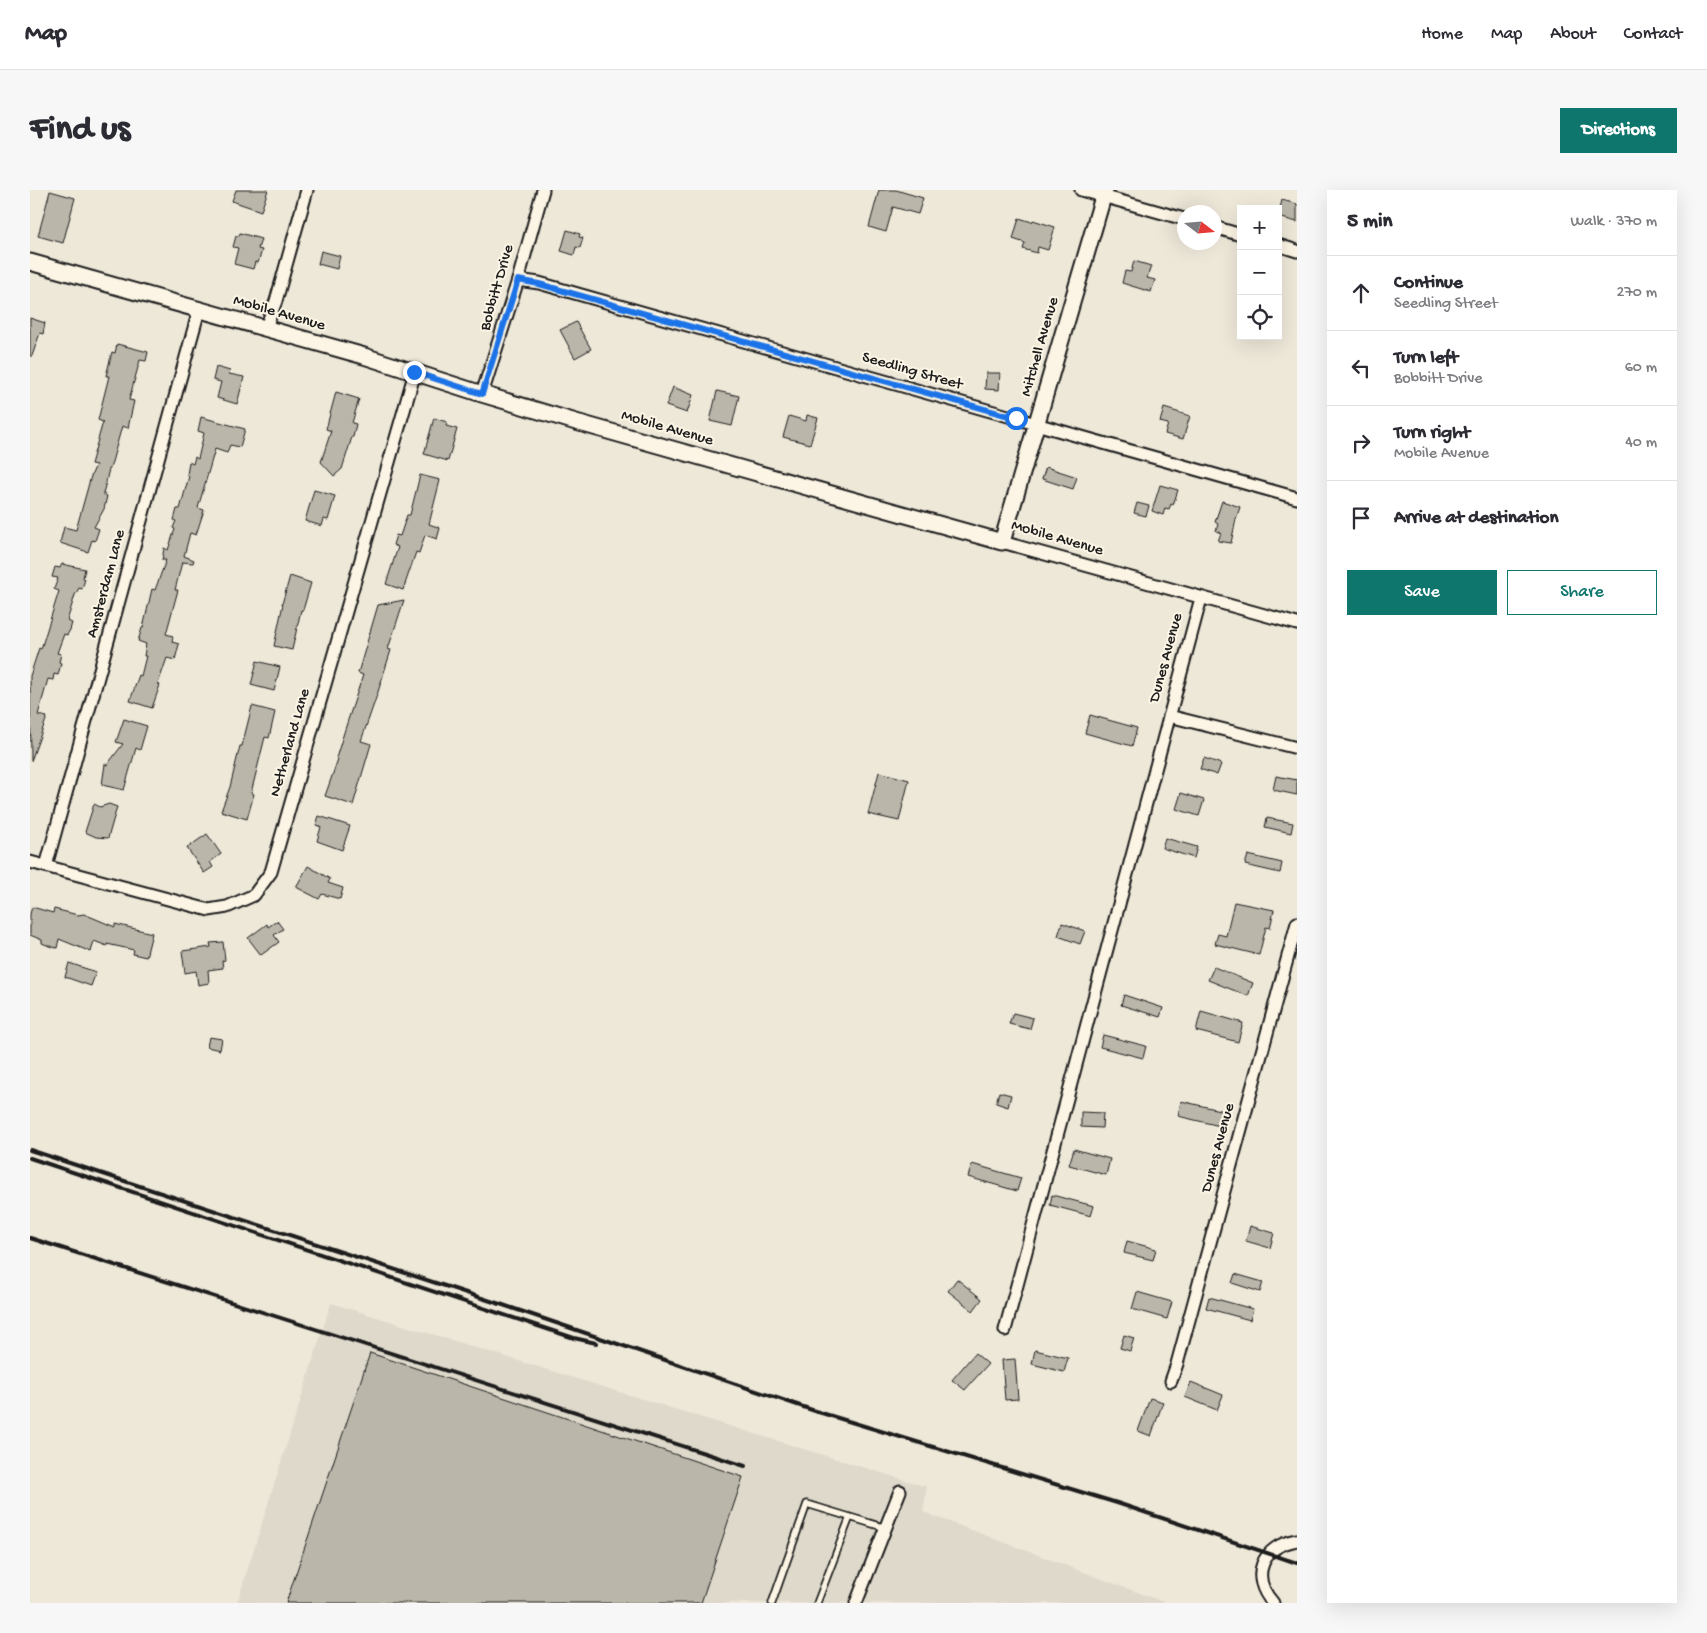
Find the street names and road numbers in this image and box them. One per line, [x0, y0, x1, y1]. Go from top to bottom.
street label: Bobbitt Drive [476, 242, 520, 334]
street label: Mobile Avenue [231, 292, 328, 336]
street label: Mitchell Avenue [1018, 294, 1064, 399]
street label: Seedling Street [860, 349, 966, 396]
street label: Mobile Avenue [619, 407, 716, 451]
street label: Mobile Avenue [1009, 517, 1106, 561]
street label: Amsterdam Lane [83, 527, 131, 640]
street label: Dunes Avenue [1146, 611, 1188, 706]
street label: Netherland Lane [266, 686, 316, 799]
street label: Dunes Avenue [1198, 1101, 1240, 1196]

